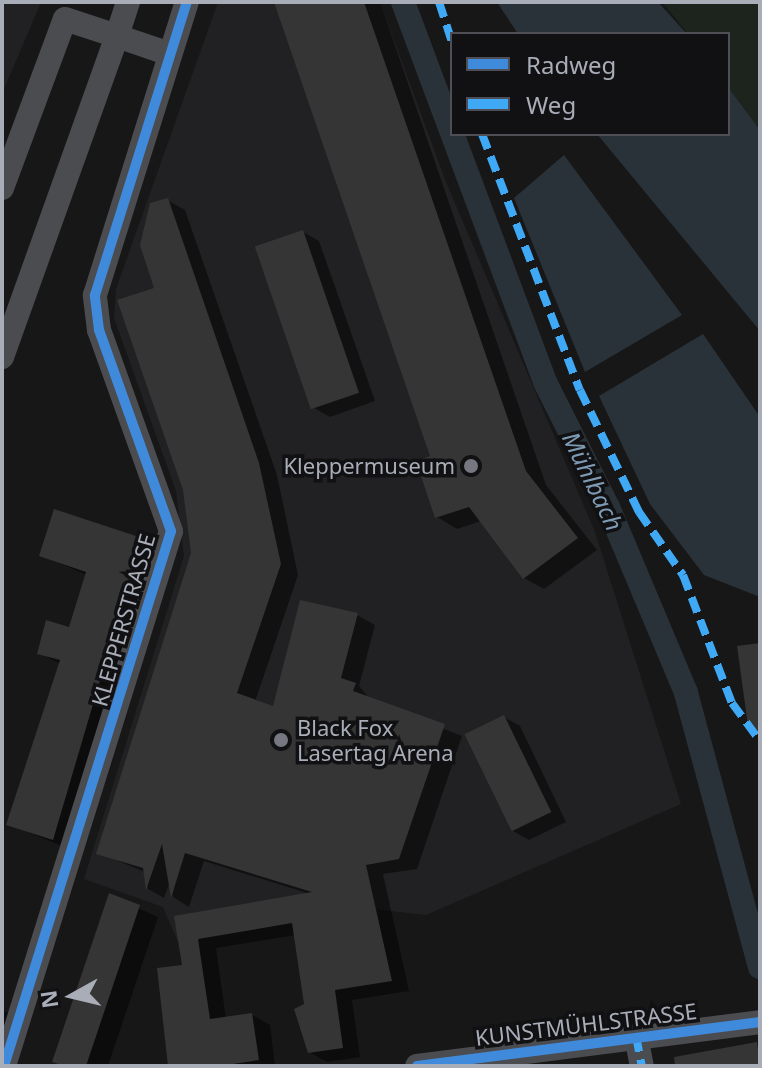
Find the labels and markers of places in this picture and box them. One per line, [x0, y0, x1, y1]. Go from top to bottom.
place label: Kleppermuseum [283, 453, 455, 479]
marker: Kleppermuseum [462, 457, 480, 475]
place label: Black Fox Lasertag Arena [297, 714, 453, 766]
marker: Black Fox Lasertag Arena [272, 731, 290, 749]

